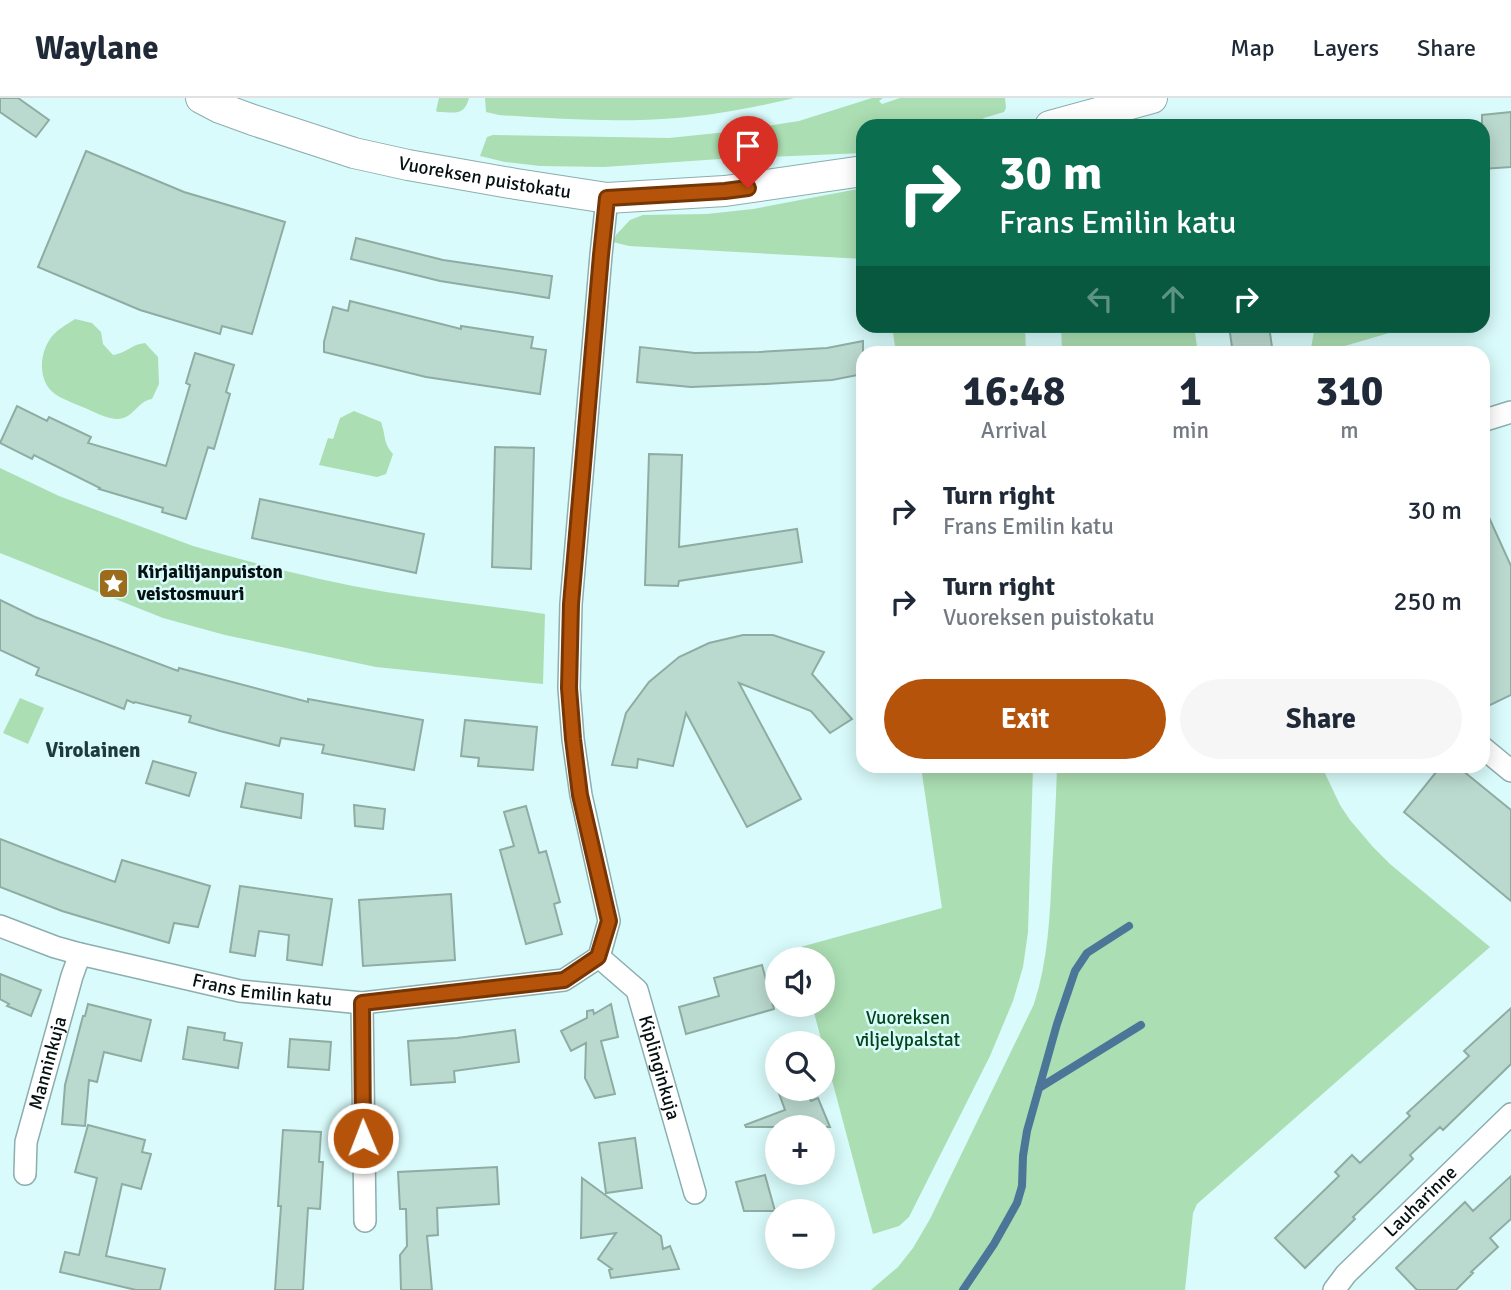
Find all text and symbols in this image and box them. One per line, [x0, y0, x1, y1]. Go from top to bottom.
text: Waylane [35, 28, 159, 69]
text: Map [1230, 33, 1275, 63]
text: Layers [1313, 33, 1379, 63]
text: Share [1417, 33, 1476, 63]
pin [718, 116, 778, 188]
icon: arrive [729, 127, 767, 165]
text: 30 m [999, 143, 1102, 203]
icon: right [884, 147, 975, 238]
street label: Vuoreksen puistokatu [396, 151, 573, 204]
text: Frans Emilin katu [999, 203, 1237, 242]
icon: left [1081, 280, 1119, 318]
icon: ahead [1154, 280, 1192, 318]
icon: right [1227, 280, 1265, 318]
text: 16:48 [962, 366, 1066, 417]
text: 1 [1179, 366, 1202, 417]
text: 310 [1315, 366, 1384, 417]
text: Arrival [981, 416, 1047, 445]
text: min [1172, 416, 1209, 445]
text: m [1340, 416, 1359, 445]
text: Turn right [943, 480, 1055, 512]
icon: right [884, 492, 922, 530]
text: 30 m [1407, 495, 1462, 527]
text: Frans Emilin katu [943, 512, 1114, 541]
place label: Kirjailijanpuiston veistosmuuri [136, 560, 283, 606]
place icon: Kirjailijanpuiston veistosmuuri [97, 566, 131, 600]
text: Turn right [943, 571, 1055, 603]
icon: right [884, 583, 922, 621]
text: 250 m [1393, 586, 1462, 618]
text: Vuoreksen puistokatu [943, 603, 1155, 632]
button: Exit [884, 679, 1166, 759]
button: Share [1180, 679, 1462, 759]
district label: Virolainen [45, 737, 141, 763]
map controls [765, 947, 835, 1269]
button: sound [765, 947, 835, 1017]
street label: Frans Emilin katu [190, 968, 333, 1012]
park label: Vuoreksen viljelypalstat [856, 1006, 961, 1052]
street label: Kiplinginkuja [633, 1013, 685, 1123]
street label: Manninkuja [24, 1014, 72, 1112]
button: search [765, 1031, 835, 1101]
position arrow [326, 1101, 400, 1175]
button: + [765, 1115, 835, 1185]
street label: Lauharinne [1379, 1161, 1462, 1242]
button: − [765, 1199, 835, 1269]

